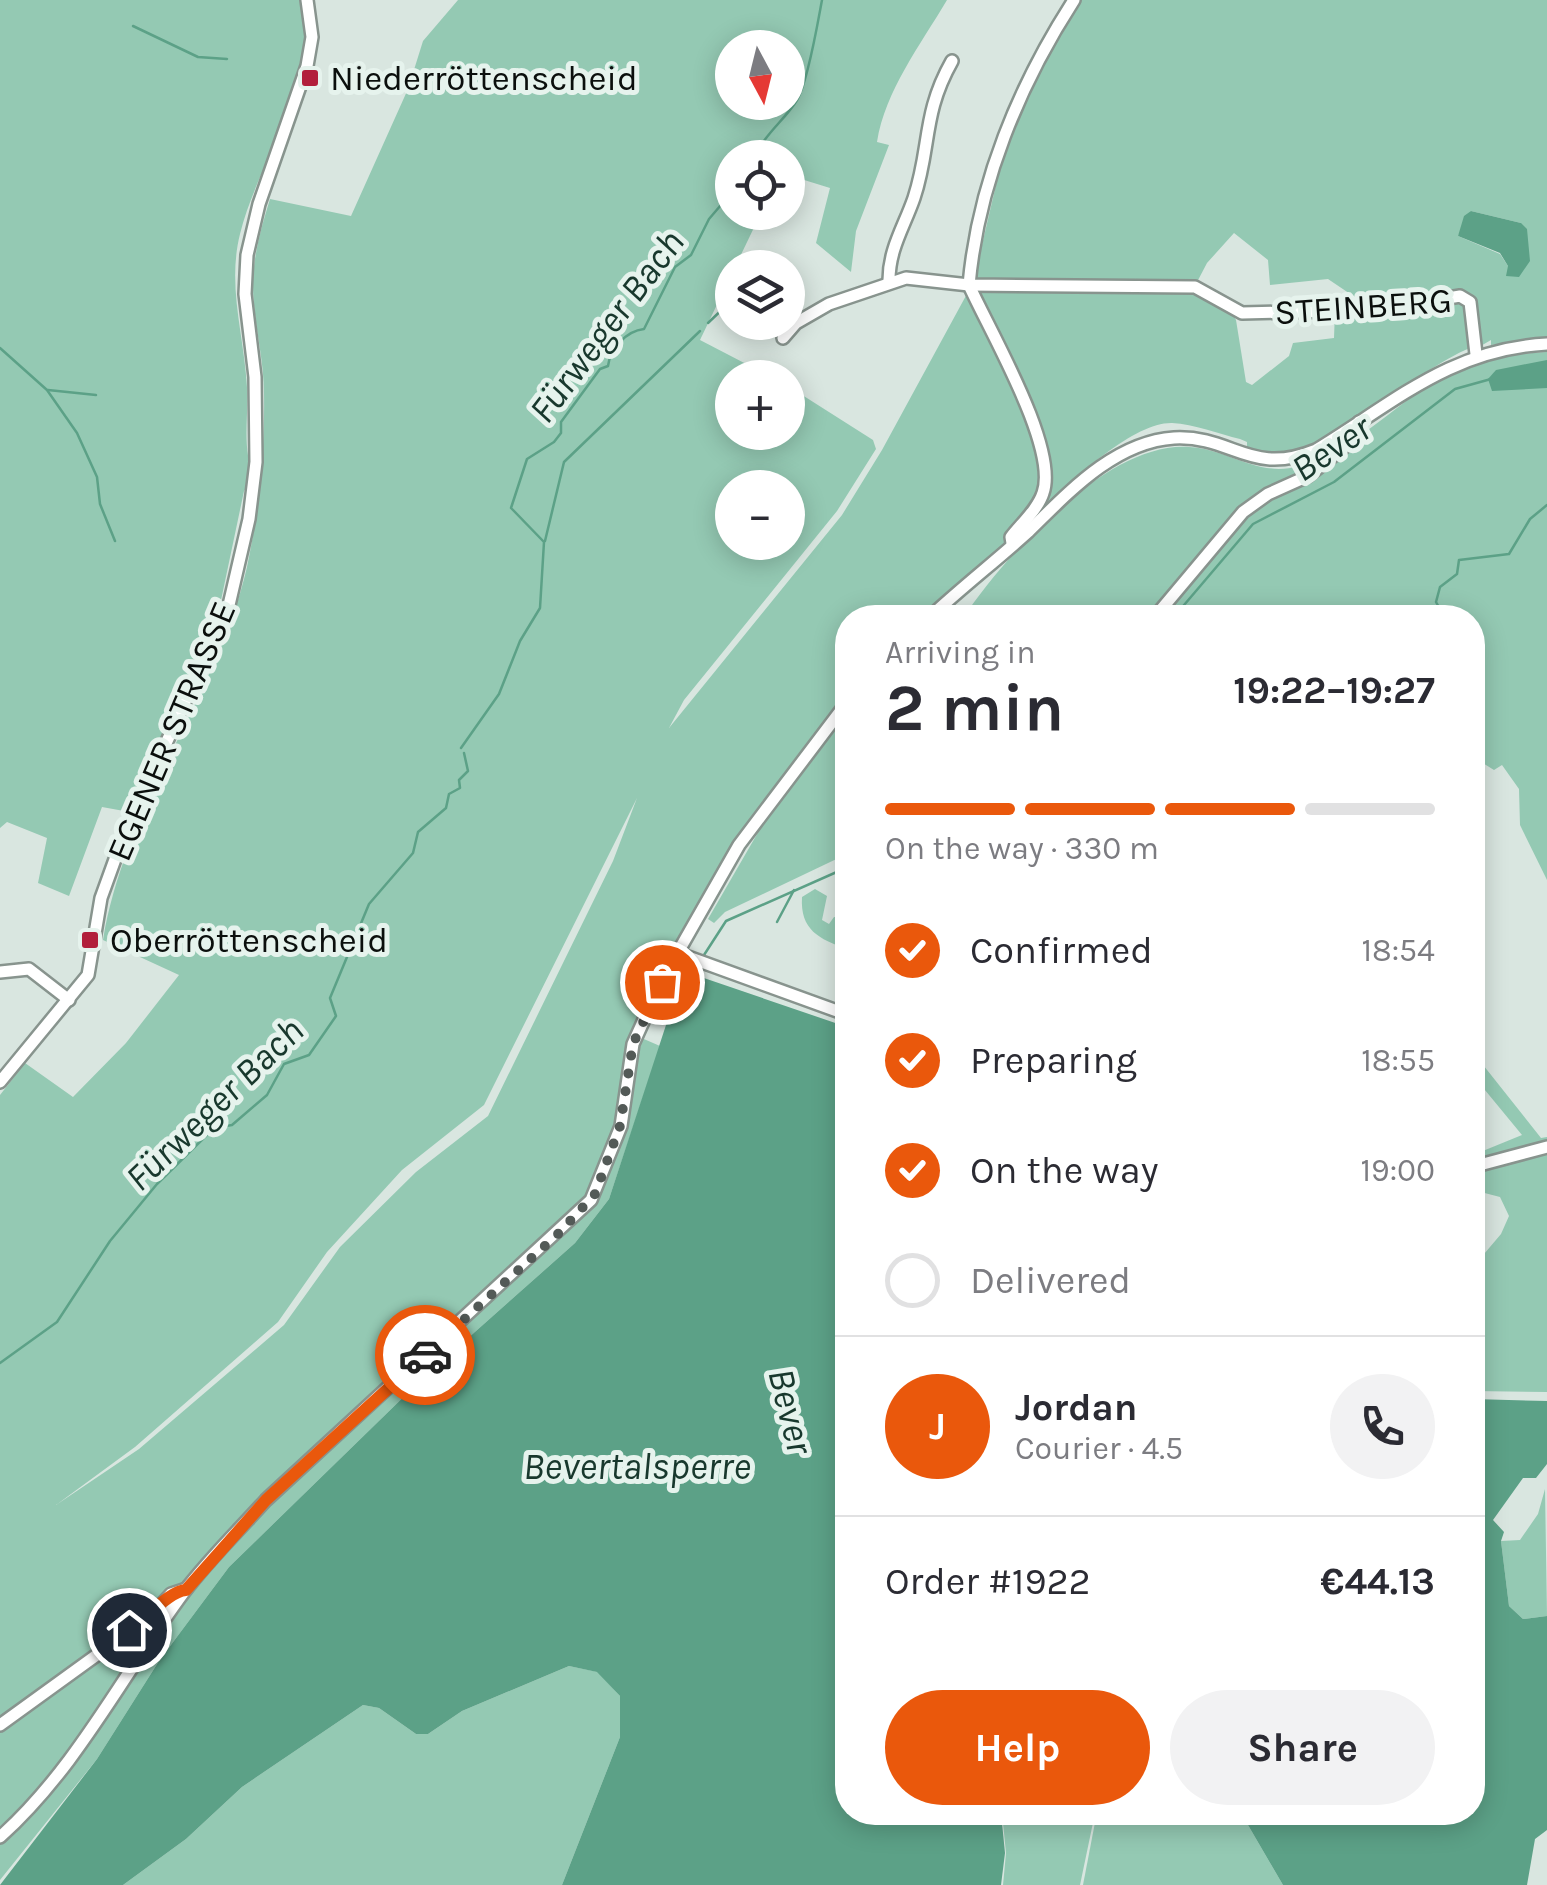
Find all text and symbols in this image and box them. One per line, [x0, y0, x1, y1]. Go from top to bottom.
north arrow [715, 30, 805, 120]
map controls [715, 30, 805, 560]
place label: Niederröttenscheid [330, 58, 638, 99]
marker: Niederröttenscheid [299, 67, 321, 89]
button: locate [715, 140, 805, 230]
water label: Fürweger Bach [519, 221, 694, 432]
button: layers [715, 250, 805, 340]
street label: STEINBERG [1273, 280, 1453, 333]
button: + [715, 360, 805, 450]
water label: Bever [1283, 404, 1381, 491]
button: − [715, 470, 805, 560]
street label: EGENER STRASSE [98, 595, 245, 867]
text: Arriving in [885, 634, 1036, 671]
text: 19:22–19:27 [1233, 668, 1435, 713]
text: 2 min [885, 670, 1064, 746]
text: On the way · 330 m [885, 830, 1159, 867]
place label: Oberröttenscheid [110, 920, 388, 961]
icon: check [885, 923, 940, 978]
text: Confirmed [970, 928, 1153, 973]
marker: Oberröttenscheid [79, 929, 101, 951]
text: 18:54 [1361, 932, 1435, 969]
pin [620, 940, 705, 1025]
icon: bag [635, 955, 690, 1010]
water label: Fürweger Bach [116, 1008, 313, 1200]
icon: check [885, 1033, 940, 1088]
text: Preparing [970, 1038, 1137, 1083]
text: 18:55 [1361, 1042, 1435, 1079]
icon: check [885, 1143, 940, 1198]
text: On the way [970, 1148, 1158, 1193]
text: 19:00 [1361, 1152, 1435, 1189]
text: Delivered [970, 1258, 1131, 1303]
courier [375, 1305, 475, 1405]
icon: car [398, 1328, 453, 1383]
water label: Bever [758, 1364, 823, 1461]
button: phone [1330, 1374, 1435, 1479]
text: Jordan [1015, 1385, 1138, 1430]
text: J [929, 1404, 946, 1449]
text: Courier · 4.5 [1015, 1430, 1183, 1467]
water label: Bevertalsperre [523, 1444, 751, 1489]
text: Order #1922 [885, 1559, 1090, 1604]
text: €44.13 [1320, 1559, 1435, 1604]
pin [87, 1588, 172, 1673]
icon: home [102, 1603, 157, 1658]
button: Help [885, 1690, 1150, 1805]
button: Share [1170, 1690, 1435, 1805]

